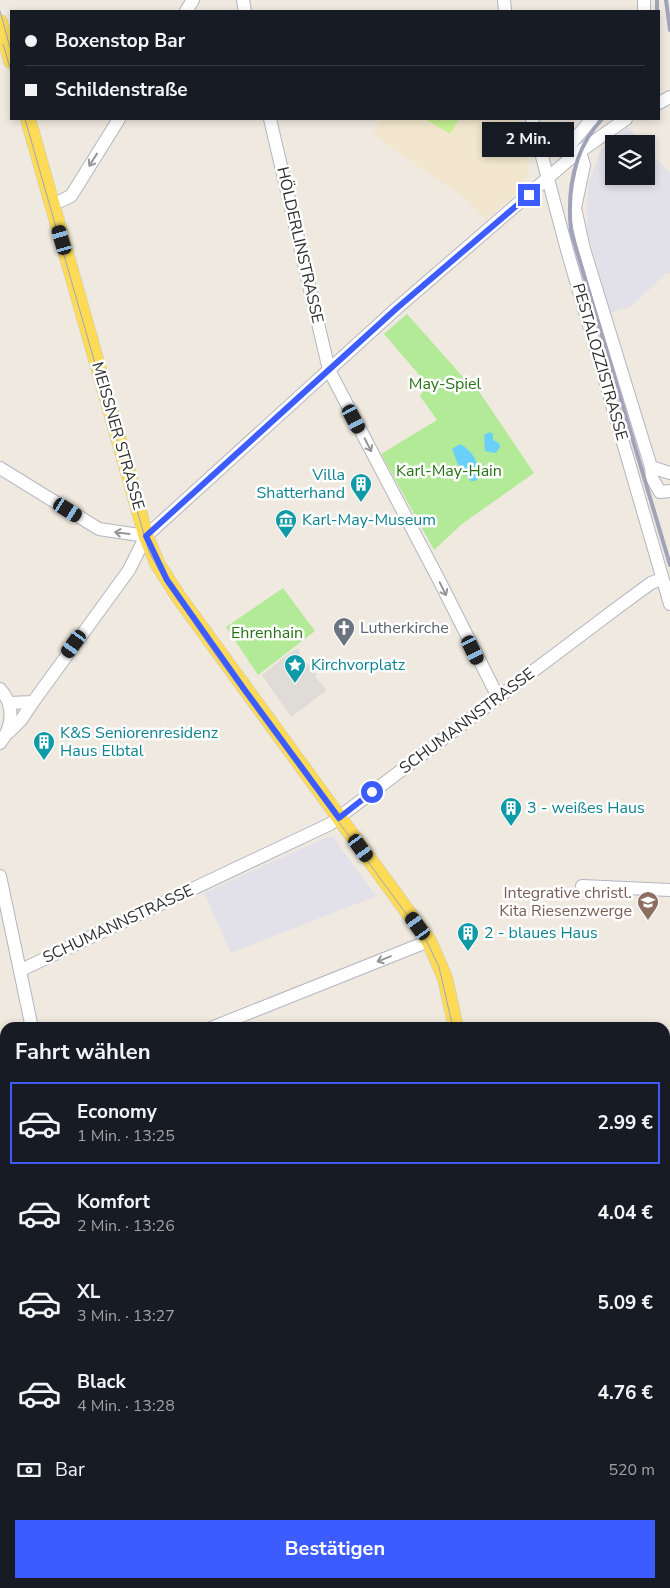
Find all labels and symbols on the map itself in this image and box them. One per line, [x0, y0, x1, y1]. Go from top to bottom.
callout: 2 Min. [483, 122, 575, 158]
one-way arrow [88, 153, 98, 167]
street label: HÖLDERLINSTRASSE [271, 165, 329, 325]
route end [518, 184, 540, 206]
car [50, 224, 73, 256]
street label: PESTALOZZISTRASSE [567, 281, 633, 443]
street label: MEISSNER STRASSE [86, 359, 150, 513]
park label: May-Spiel [409, 373, 482, 395]
car [340, 402, 367, 436]
one-way arrow [363, 437, 373, 452]
park label: Karl-May-Hain [396, 460, 502, 482]
place label: Villa Shatterhand [256, 464, 345, 504]
building icon: Villa Shatterhand [349, 472, 373, 503]
car [51, 496, 84, 524]
museum icon: Karl-May-Museum [274, 508, 298, 539]
place label: Karl-May-Museum [302, 509, 436, 531]
one-way arrow [115, 528, 131, 538]
one-way arrow [439, 581, 449, 596]
church icon: Lutherkirche [332, 616, 356, 647]
place label: Lutherkirche [360, 617, 449, 639]
park label: Ehrenhain [231, 622, 303, 644]
car [59, 627, 88, 661]
car [459, 633, 486, 667]
place icon: Kirchvorplatz [283, 653, 307, 684]
place label: Kirchvorplatz [311, 654, 405, 676]
street label: SCHUMANNSTRASSE [395, 663, 539, 779]
place label: K&S Seniorenresidenz Haus Elbtal [60, 722, 218, 762]
building icon: K&S Seniorenresidenz Haus Elbtal [32, 730, 56, 761]
route start [361, 781, 383, 803]
building icon: 3 - weißes Haus [499, 796, 523, 827]
place label: 3 - weißes Haus [527, 797, 645, 819]
car [346, 831, 375, 865]
street label: SCHUMANNSTRASSE [39, 879, 197, 969]
place label: Integrative christl. Kita Riesenzwerge [499, 882, 632, 922]
school or university icon: Integrative christl. Kita Riesenzwerge [636, 890, 660, 921]
car [403, 909, 432, 943]
building icon: 2 - blaues Haus [456, 921, 480, 952]
place label: 2 - blaues Haus [484, 922, 598, 944]
one-way arrow [377, 955, 392, 964]

